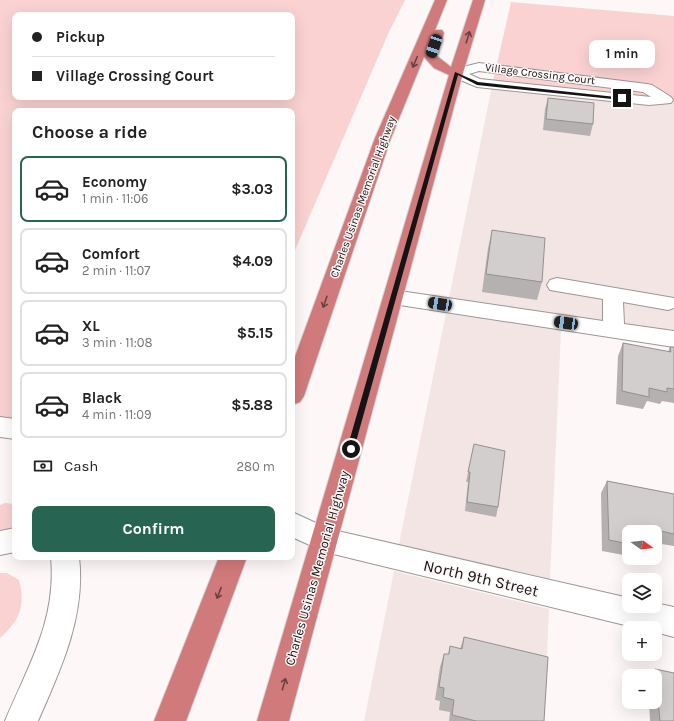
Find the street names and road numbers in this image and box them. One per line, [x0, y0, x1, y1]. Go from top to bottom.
street label: Village Crossing Court [484, 61, 596, 87]
street label: Charles Usinas Memorial Highway [328, 115, 398, 279]
street label: Charles Usinas Memorial Highway [282, 469, 352, 667]
street label: North 9th Street [422, 556, 540, 600]

